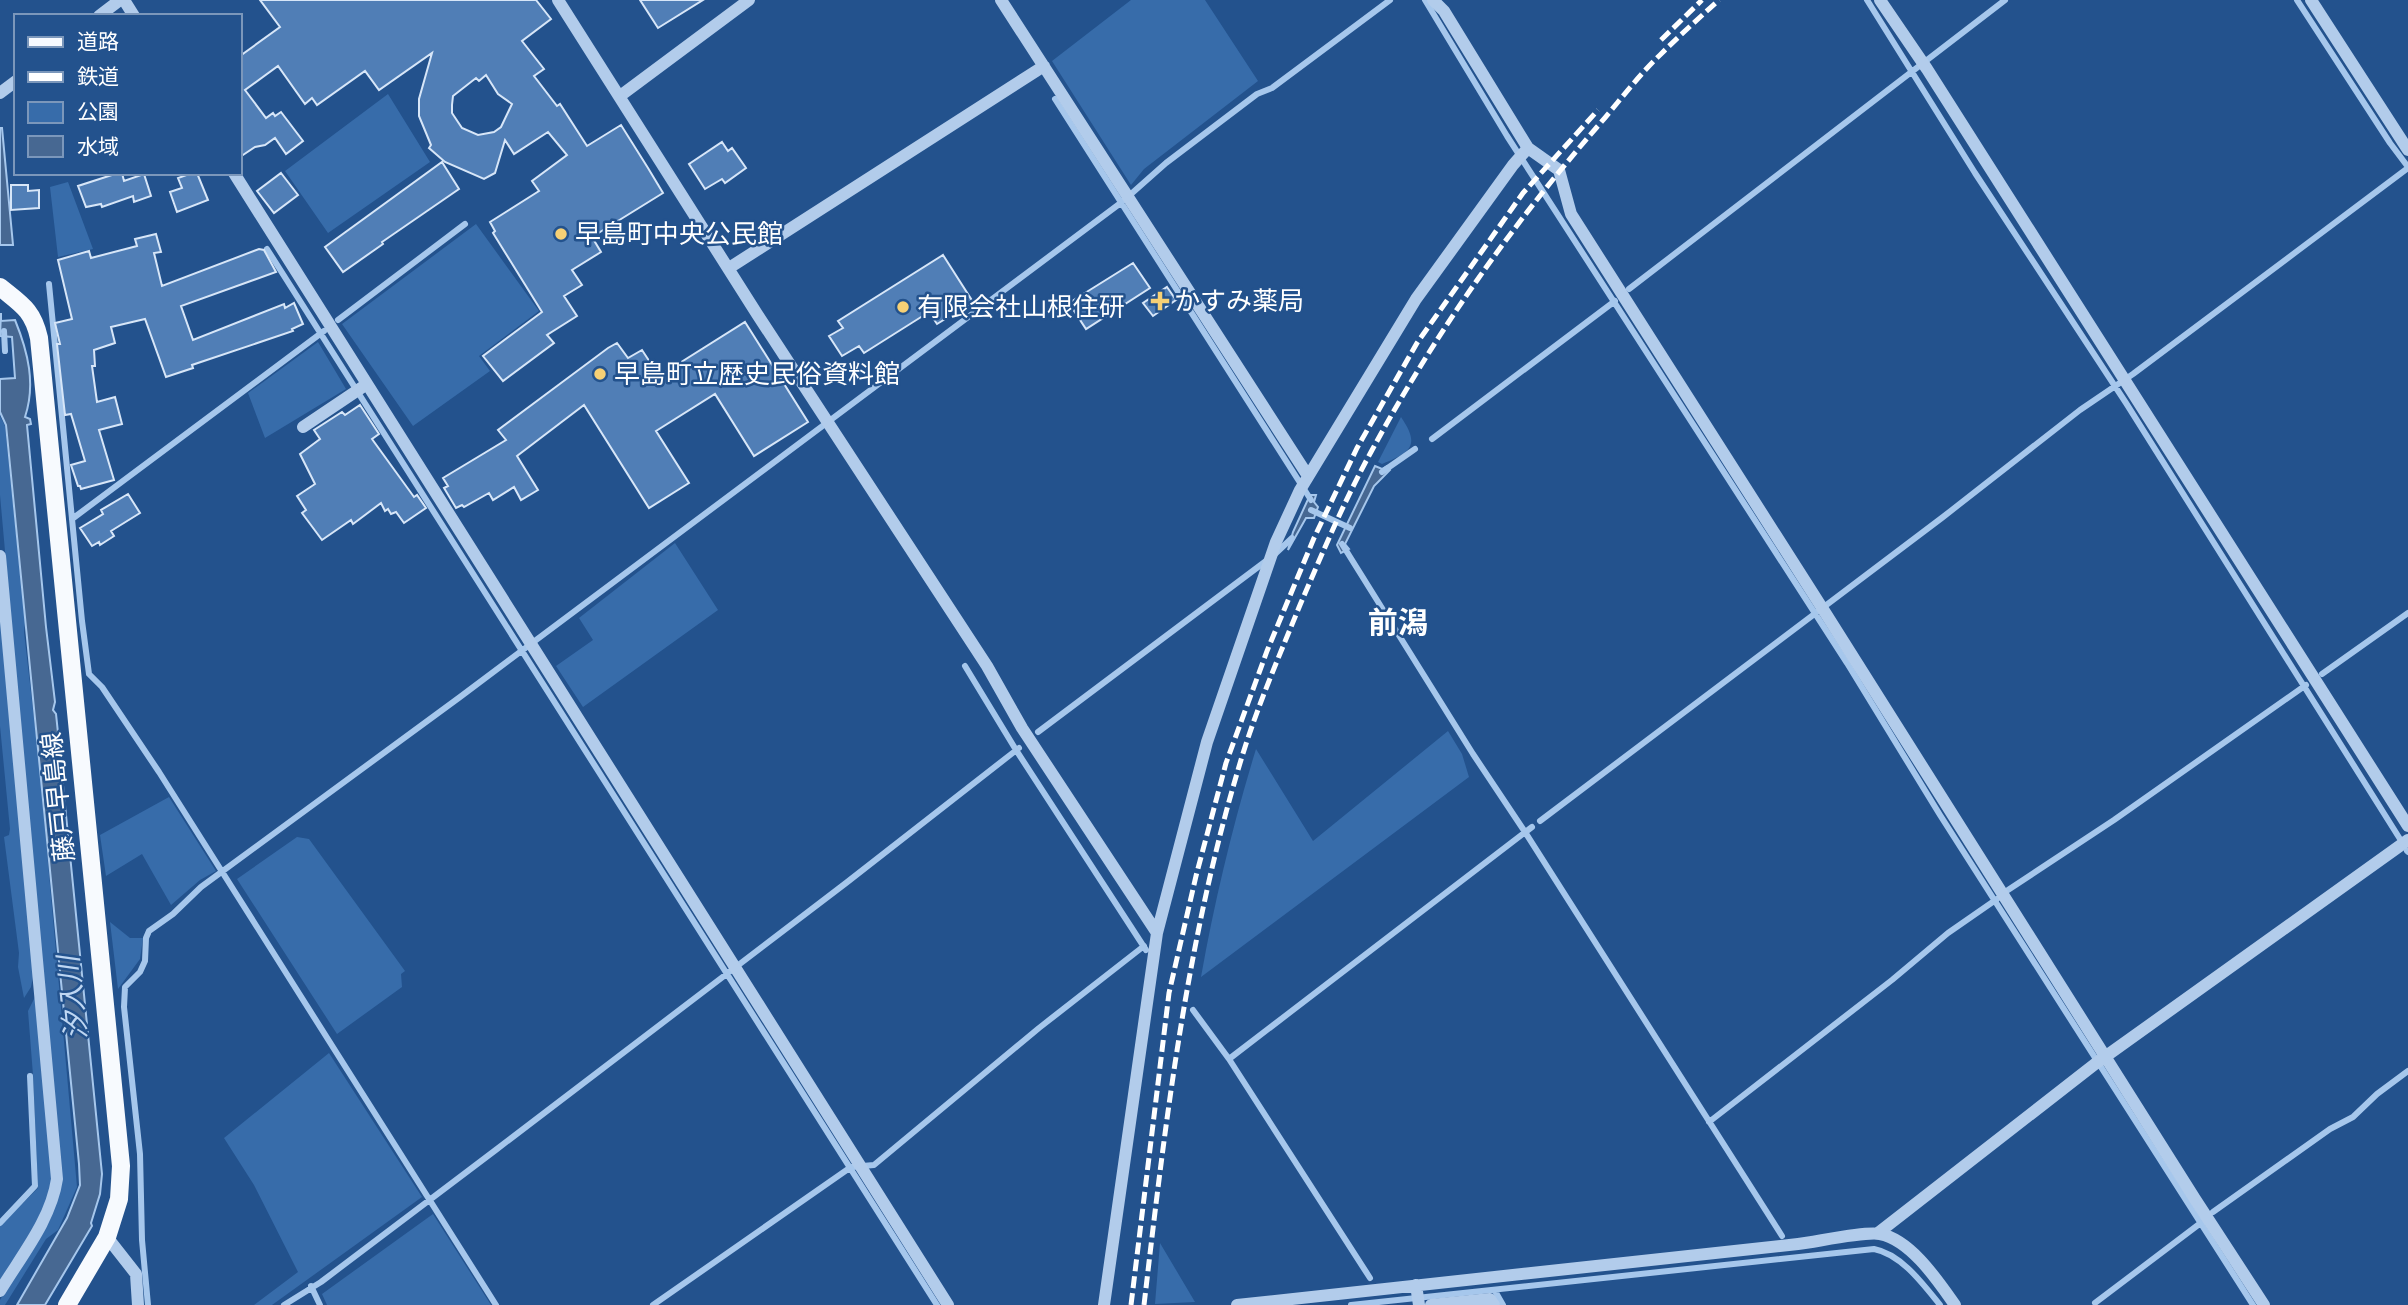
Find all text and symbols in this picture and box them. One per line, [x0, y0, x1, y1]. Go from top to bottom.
legend [14, 14, 242, 175]
text: 道路 [77, 25, 119, 57]
text: 鉄道 [77, 60, 119, 92]
text: 公園 [77, 95, 119, 127]
text: 水域 [77, 130, 119, 162]
place label: 早島町中央公民館 [575, 214, 783, 253]
marker: 早島町中央公民館 [553, 226, 569, 242]
place label: かすみ薬局 [1174, 281, 1304, 320]
place label: 有限会社山根住研 [917, 287, 1125, 326]
marker: かすみ薬局 [1152, 293, 1168, 309]
marker: 有限会社山根住研 [895, 299, 911, 315]
place label: 早島町立歴史民俗資料館 [614, 354, 900, 393]
marker: 早島町立歴史民俗資料館 [592, 366, 608, 382]
district label: 前潟 [1368, 599, 1428, 645]
street label: 藤戸早島線 [31, 730, 84, 864]
water label: 汐入川 [45, 951, 97, 1042]

